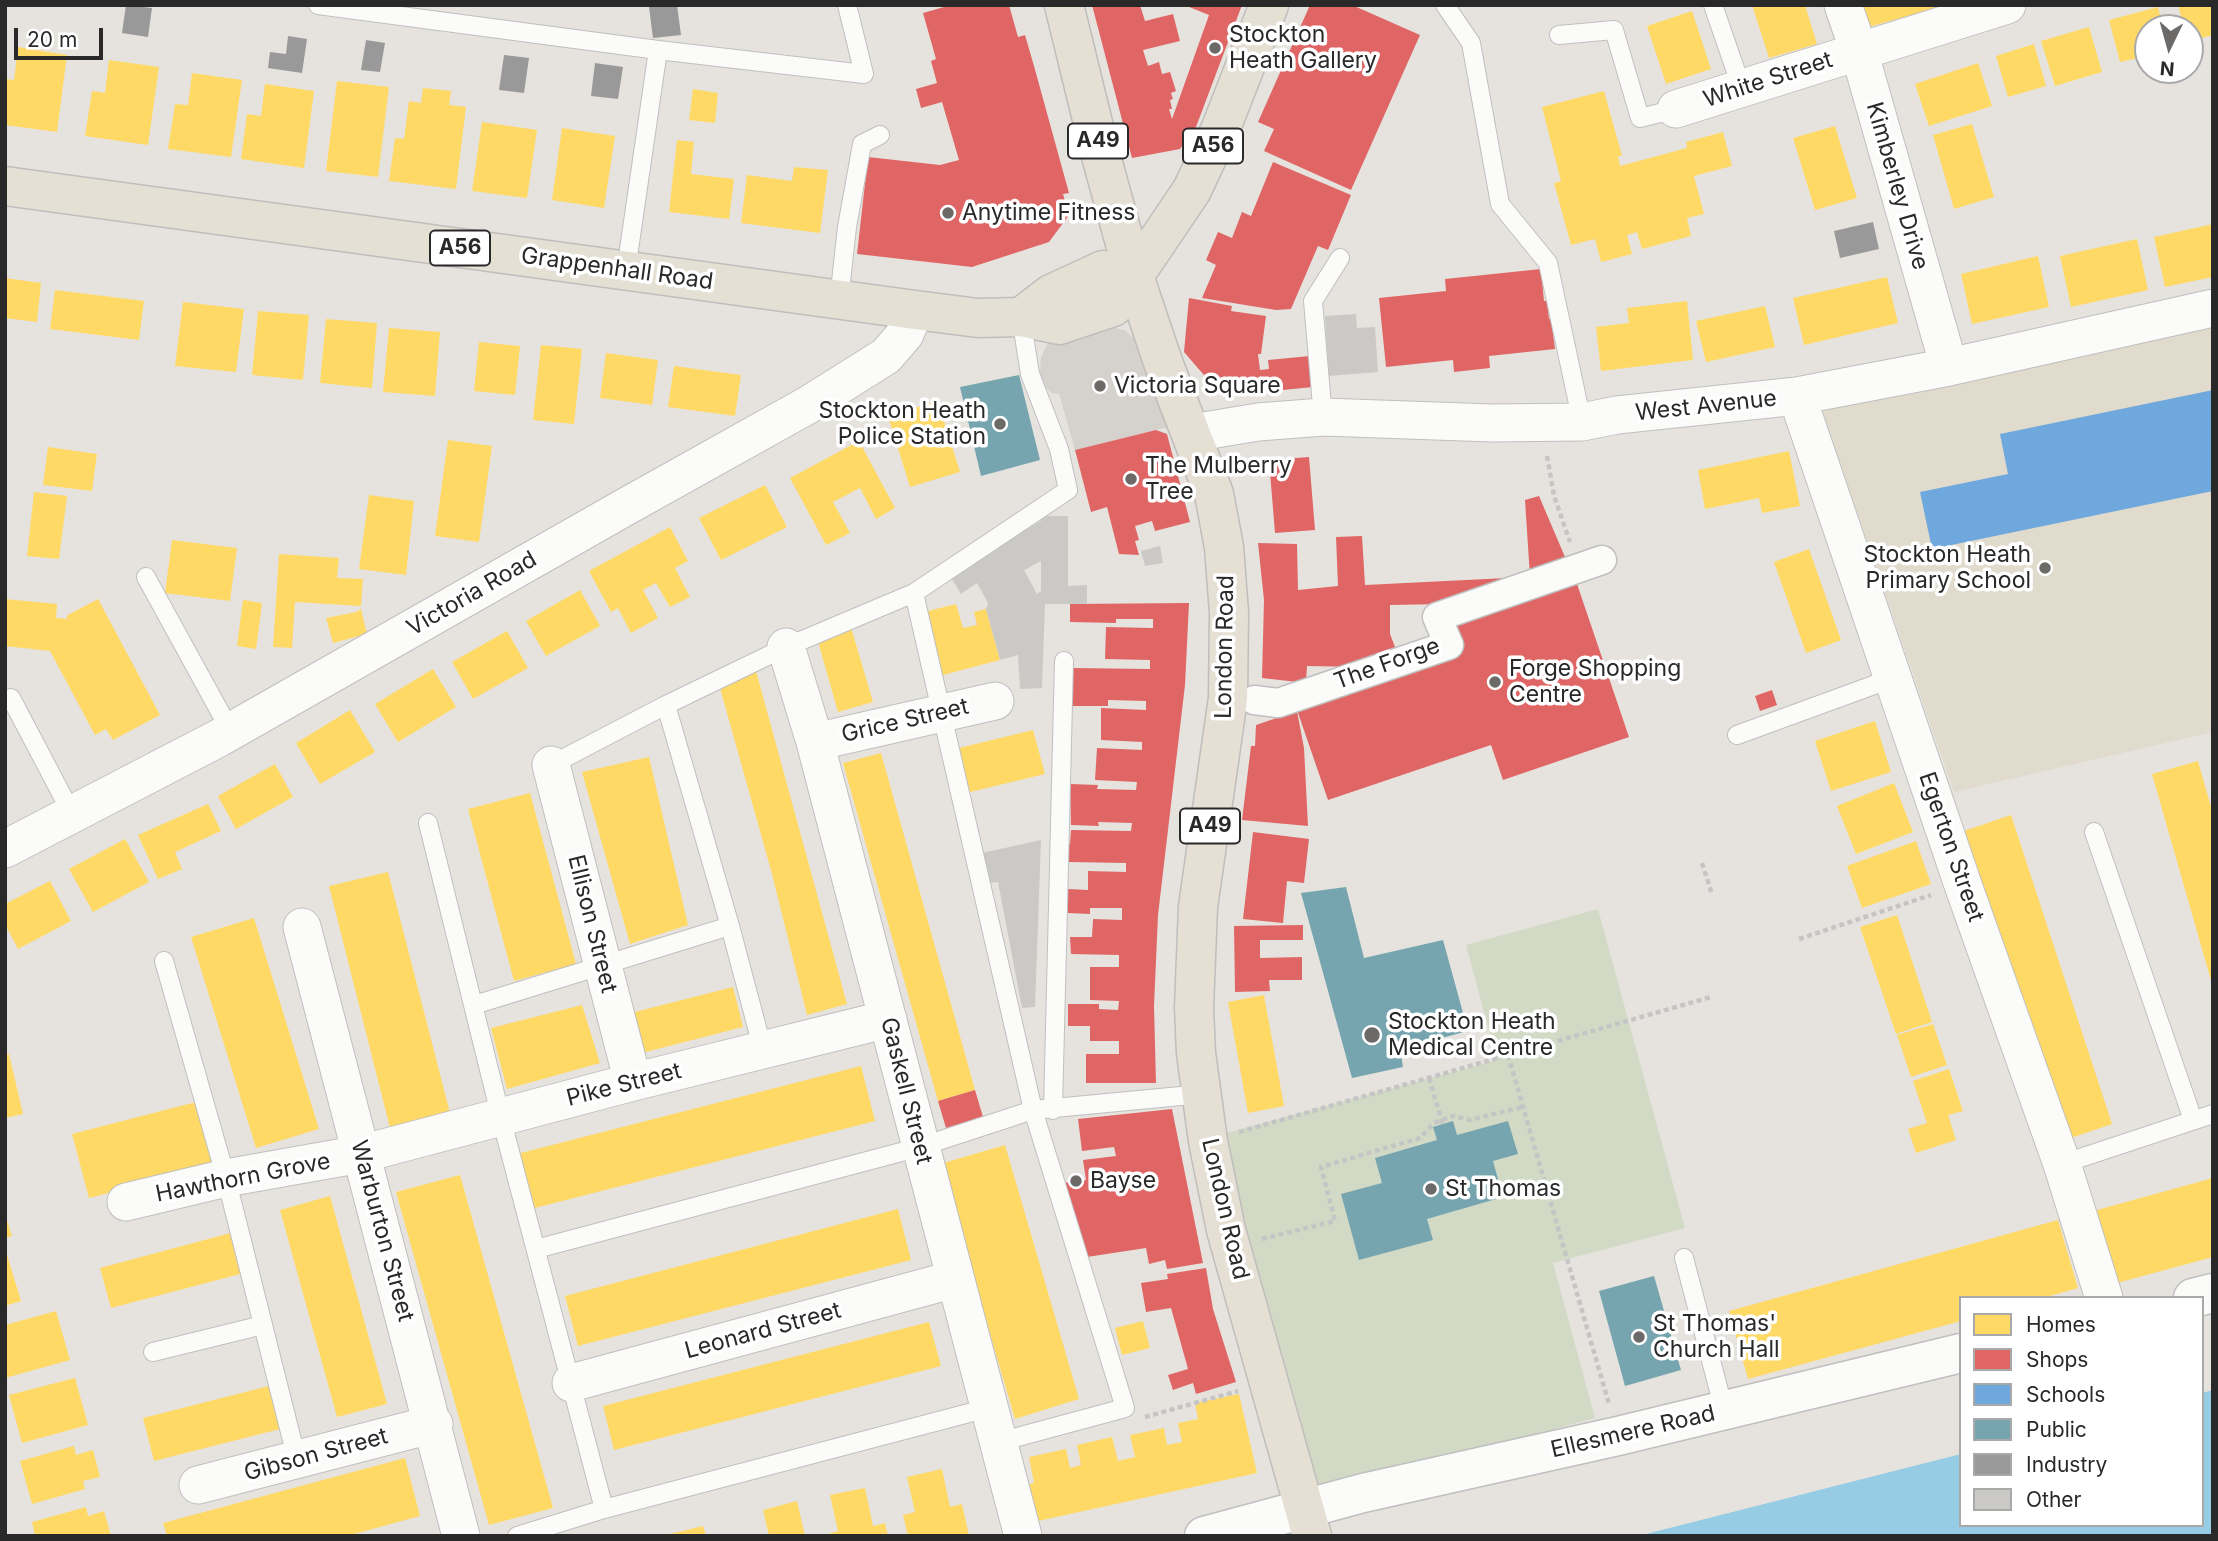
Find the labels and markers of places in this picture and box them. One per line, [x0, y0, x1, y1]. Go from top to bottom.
place label: Stockton Heath Gallery [1229, 21, 1377, 75]
marker: Stockton Heath Gallery [1207, 40, 1223, 56]
place label: Anytime Fitness [962, 199, 1135, 227]
marker: Anytime Fitness [940, 205, 956, 221]
place label: Victoria Square [1114, 372, 1281, 400]
marker: Victoria Square [1092, 378, 1108, 394]
place label: Stockton Heath Police Station [818, 397, 986, 451]
marker: Stockton Heath Police Station [992, 416, 1008, 432]
place label: The Mulberry Tree [1145, 452, 1292, 506]
marker: The Mulberry Tree [1123, 471, 1139, 487]
place label: Stockton Heath Primary School [1863, 541, 2031, 595]
marker: Stockton Heath Primary School [2037, 560, 2053, 576]
place label: Forge Shopping Centre [1509, 655, 1681, 709]
marker: Forge Shopping Centre [1487, 674, 1503, 690]
place label: Stockton Heath Medical Centre [1388, 1008, 1556, 1062]
marker: Stockton Heath Medical Centre [1362, 1025, 1382, 1045]
place label: Bayse [1090, 1167, 1156, 1195]
marker: Bayse [1068, 1173, 1084, 1189]
place label: St Thomas [1445, 1175, 1561, 1203]
marker: St Thomas [1423, 1181, 1439, 1197]
place label: St Thomas' Church Hall [1653, 1310, 1780, 1364]
marker: St Thomas' Church Hall [1631, 1329, 1647, 1345]

